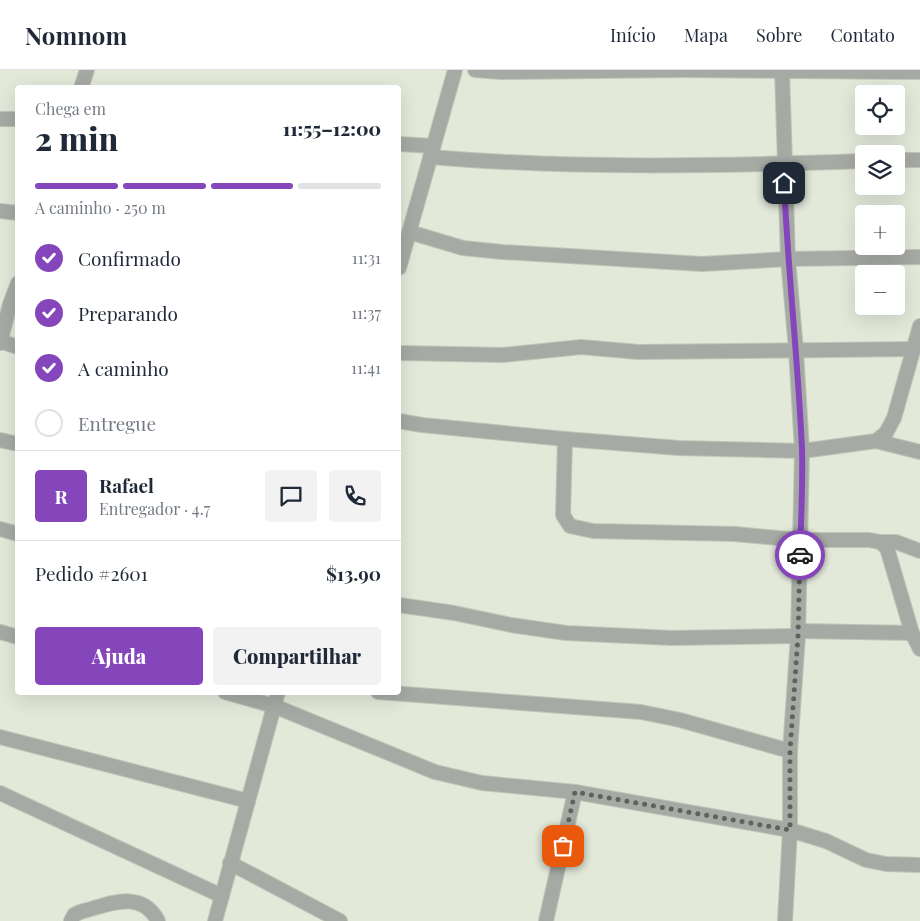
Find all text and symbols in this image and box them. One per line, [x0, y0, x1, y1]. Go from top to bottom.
text: Nomnom [25, 19, 127, 51]
text: Início [610, 23, 656, 47]
text: Mapa [684, 23, 728, 47]
text: Sobre [756, 23, 802, 47]
text: Contato [830, 23, 895, 47]
map controls [855, 85, 905, 315]
button: locate [855, 85, 905, 135]
text: Chega em [35, 98, 106, 119]
text: 11:55–12:00 [283, 115, 381, 141]
text: 2 min [35, 116, 118, 159]
button: layers [855, 145, 905, 195]
pin [763, 162, 805, 204]
icon: home [770, 169, 798, 197]
text: A caminho · 250 m [35, 197, 166, 218]
button: + [855, 205, 905, 255]
icon: check [35, 244, 63, 272]
text: Confirmado [78, 245, 181, 271]
text: 11:31 [352, 247, 381, 268]
button: − [855, 265, 905, 315]
icon: check [35, 299, 63, 327]
text: Preparando [78, 300, 178, 326]
text: 11:37 [351, 302, 381, 323]
icon: check [35, 354, 63, 382]
text: A caminho [78, 355, 169, 381]
text: 11:41 [351, 357, 381, 378]
text: Entregue [78, 410, 156, 436]
button: chat [265, 470, 317, 522]
button: phone [329, 470, 381, 522]
text: Rafael [99, 472, 154, 498]
text: R [54, 483, 68, 509]
text: Entregador · 4.7 [99, 498, 210, 519]
courier [775, 530, 825, 580]
icon: car [786, 541, 814, 569]
text: Pedido #2601 [35, 560, 148, 586]
text: $13.90 [326, 560, 381, 586]
button: Ajuda [35, 627, 203, 685]
button: Compartilhar [213, 627, 381, 685]
pin [542, 825, 584, 867]
icon: bag [549, 832, 577, 860]

